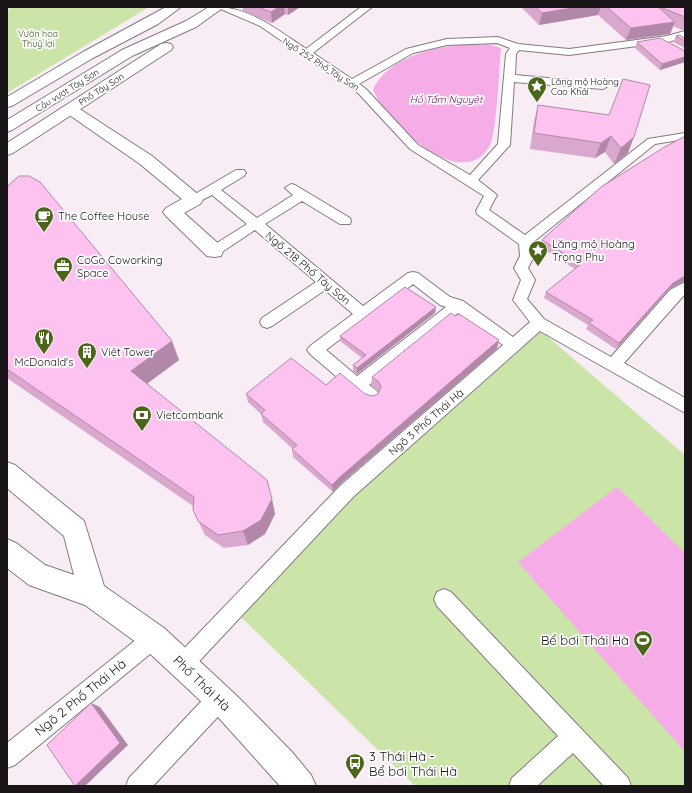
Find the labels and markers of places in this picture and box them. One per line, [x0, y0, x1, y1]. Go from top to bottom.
place icon: Lăng mộ Hoàng Cao Khải [526, 75, 548, 103]
place label: Lăng mộ Hoàng Cao Khải [551, 76, 619, 97]
cafe icon: The Coffee House [33, 205, 55, 233]
place label: The Coffee House [58, 209, 150, 223]
place label: Lăng mộ Hoàng Trọng Phu [552, 237, 635, 264]
place icon: Lăng mộ Hoàng Trọng Phu [527, 239, 549, 267]
place label: CoGo Coworking Space [77, 253, 163, 280]
office icon: CoGo Coworking Space [52, 255, 74, 283]
restaurant icon: McDonald's [33, 327, 55, 355]
building icon: Việt Tower [76, 341, 98, 369]
place label: Việt Tower [101, 345, 155, 359]
place label: McDonald's [15, 355, 73, 369]
bank icon: Vietcombank [131, 404, 153, 432]
place label: Vietcombank [156, 408, 224, 422]
sports icon: Bể bơi Thái Hà [632, 629, 654, 657]
place label: Bể bơi Thái Hà [541, 632, 629, 648]
place label: 3 Thái Hà - Bể bơi Thái Hà [369, 748, 457, 779]
bus stop icon: 3 Thái Hà - Bể bơi Thái Hà [344, 752, 366, 780]

